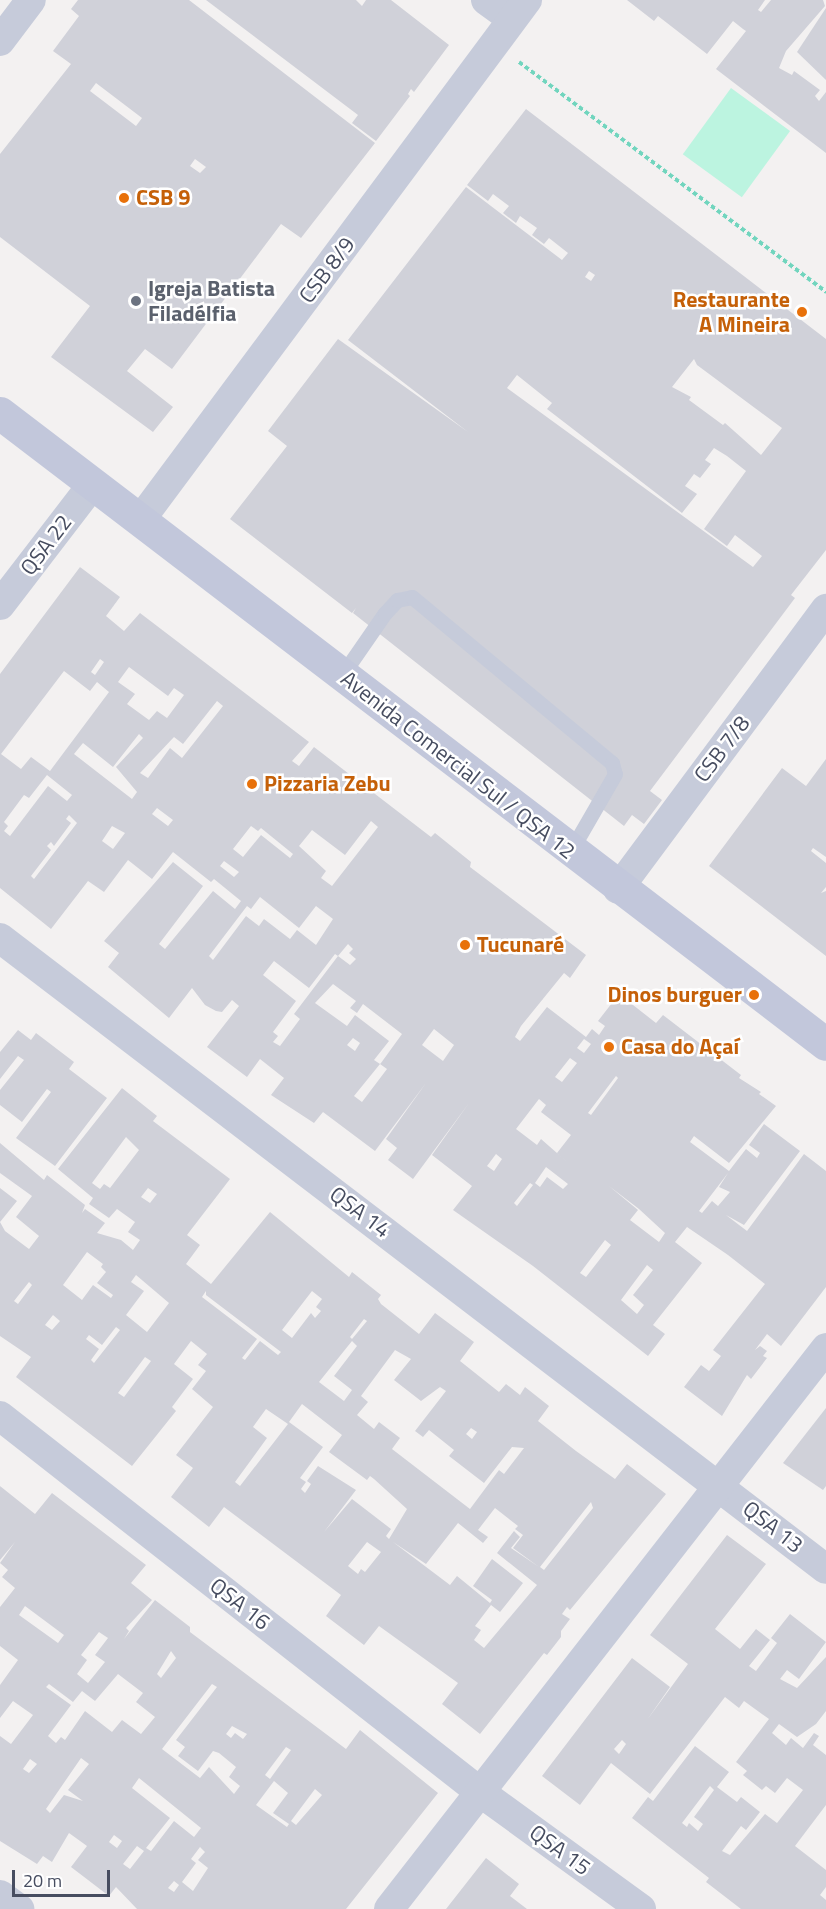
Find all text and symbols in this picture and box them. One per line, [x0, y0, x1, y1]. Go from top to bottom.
place label: CSB 9 [136, 185, 190, 211]
marker: CSB 9 [117, 191, 131, 205]
street label: CSB 8/9 [294, 232, 360, 308]
place label: Igreja Batista Filadélfia [148, 275, 275, 326]
place label: Restaurante A Mineira [673, 286, 790, 338]
marker: Igreja Batista Filadélfia [129, 294, 143, 308]
marker: Restaurante A Mineira [795, 305, 809, 319]
street label: QSA 22 [15, 510, 77, 580]
street label: Avenida Comercial Sul / QSA 12 [336, 665, 580, 865]
street label: CSB 7/8 [689, 711, 755, 787]
place label: Pizzaria Zebu [264, 771, 391, 797]
marker: Pizzaria Zebu [245, 777, 259, 791]
place label: Tucunaré [477, 932, 564, 958]
marker: Tucunaré [458, 938, 472, 952]
place label: Dinos burguer [608, 982, 742, 1008]
marker: Dinos burguer [747, 988, 761, 1002]
place label: Casa do Açaí [621, 1034, 739, 1060]
marker: Casa do Açaí [602, 1040, 616, 1054]
street label: QSA 14 [325, 1181, 395, 1243]
street label: QSA 13 [738, 1495, 808, 1559]
street label: QSA 16 [205, 1572, 275, 1636]
street label: QSA 15 [524, 1819, 596, 1881]
scale bar [15, 1858, 112, 1896]
text: 20 m [23, 1867, 62, 1894]

